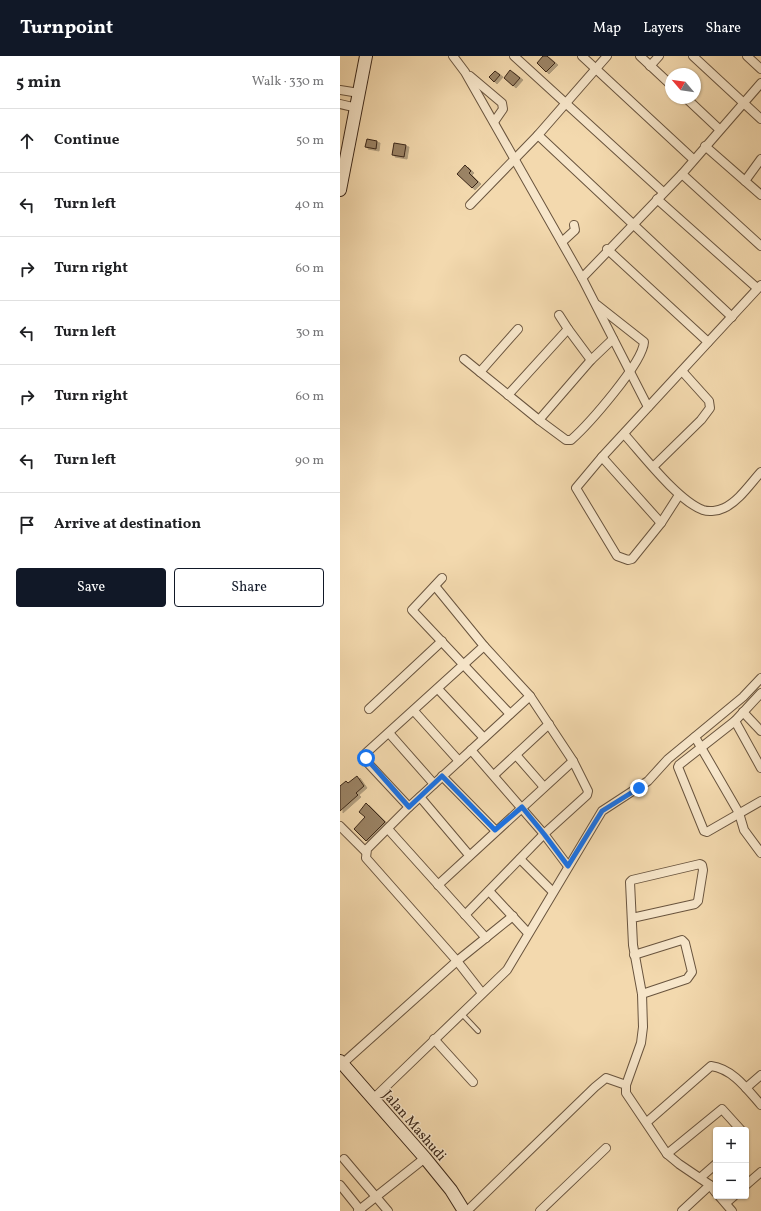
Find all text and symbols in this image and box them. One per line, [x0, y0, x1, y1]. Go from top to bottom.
text: Turnpoint [20, 15, 113, 41]
text: Map [593, 19, 621, 38]
text: Layers [643, 19, 683, 38]
text: Share [705, 19, 741, 38]
north arrow [665, 68, 701, 104]
text: 5 min [16, 71, 61, 94]
text: Walk · 330 m [252, 73, 324, 91]
icon: ahead [16, 130, 38, 152]
text: Continue [54, 130, 119, 151]
text: 50 m [296, 132, 324, 150]
icon: left [16, 194, 38, 216]
text: Turn left [54, 194, 116, 215]
text: 40 m [295, 196, 324, 214]
icon: right [16, 258, 38, 280]
text: Turn right [54, 258, 128, 279]
text: 60 m [296, 260, 324, 278]
icon: left [16, 322, 38, 344]
text: Turn left [54, 322, 116, 343]
text: 30 m [296, 324, 324, 342]
icon: right [16, 386, 38, 408]
text: Turn right [54, 386, 128, 407]
text: 60 m [296, 388, 324, 406]
icon: left [16, 450, 38, 472]
text: Turn left [54, 450, 116, 471]
text: 90 m [295, 452, 324, 470]
icon: arrive [16, 514, 38, 536]
text: Arrive at destination [54, 514, 201, 535]
button: Save [16, 568, 166, 607]
button: Share [174, 568, 324, 607]
route start [357, 749, 375, 767]
route end [630, 779, 648, 797]
street label: Jalan Mashudi [378, 1086, 450, 1166]
map controls [713, 1127, 749, 1199]
button: + [713, 1127, 749, 1163]
button: − [713, 1163, 749, 1199]

